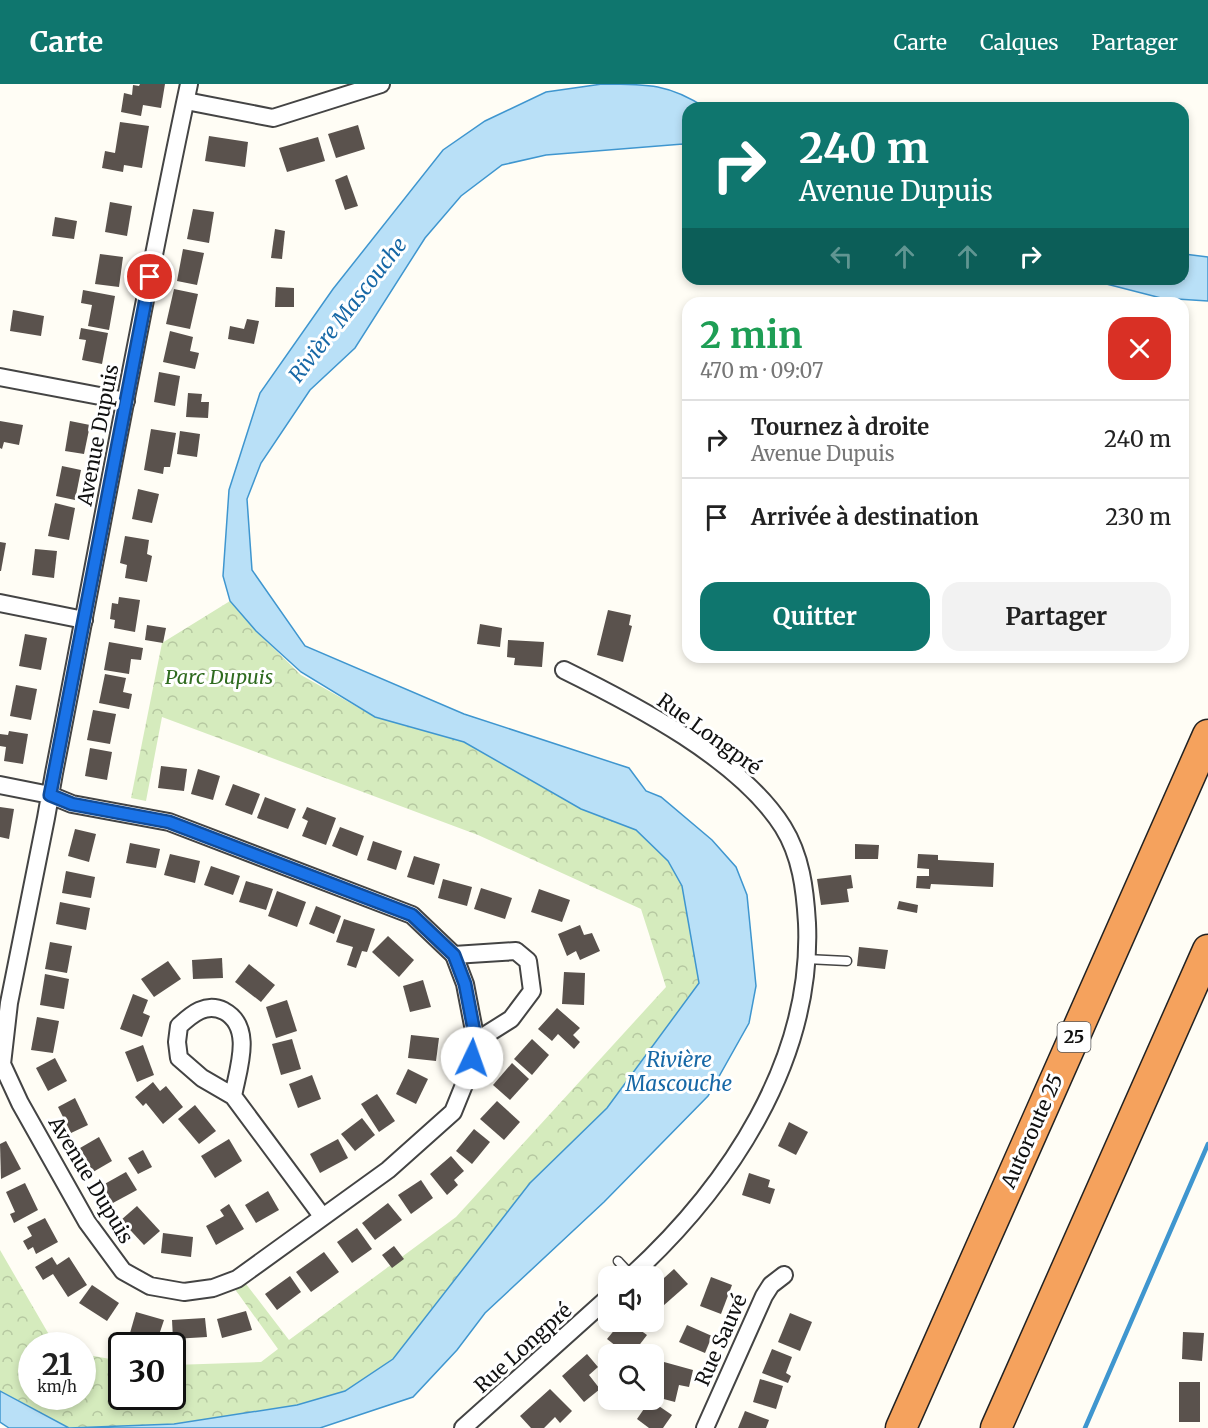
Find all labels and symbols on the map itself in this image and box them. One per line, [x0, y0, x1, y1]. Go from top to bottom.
water label: Rivière Mascouche [283, 232, 413, 388]
pin [124, 251, 175, 302]
street label: Avenue Dupuis [71, 362, 123, 509]
park label: Parc Dupuis [165, 664, 273, 689]
street label: Rue Longpré [652, 688, 766, 780]
road number: 25 [1058, 1022, 1090, 1052]
position arrow [440, 1026, 504, 1090]
water label: Rivière Mascouche [625, 1046, 732, 1097]
street label: Autoroute 25 [995, 1070, 1068, 1193]
street label: Avenue Dupuis [43, 1111, 139, 1248]
street label: Rue Sauvé [689, 1290, 752, 1390]
street label: Rue Longpré [469, 1297, 576, 1398]
speed limit sign: 30 [108, 1332, 186, 1410]

